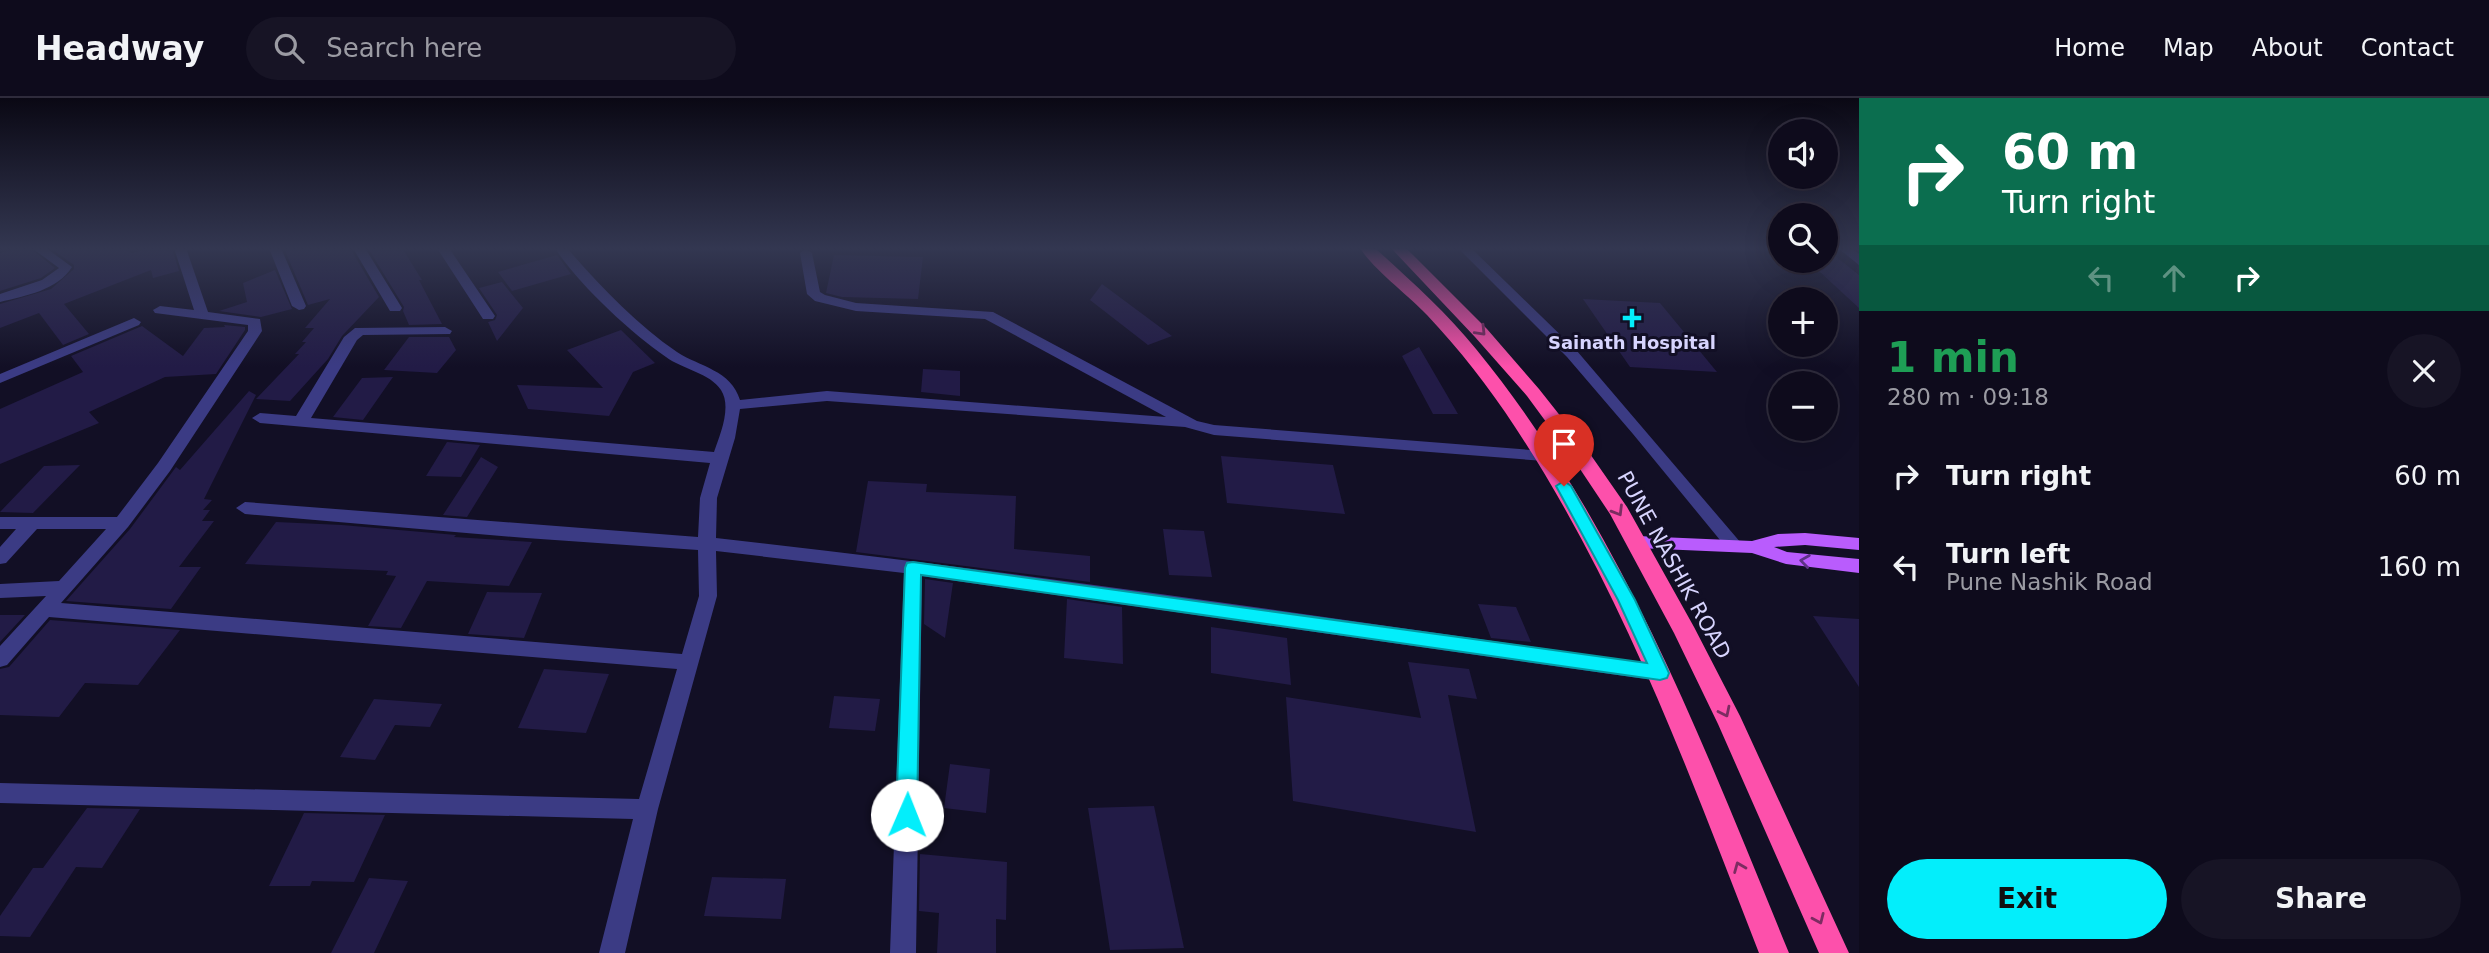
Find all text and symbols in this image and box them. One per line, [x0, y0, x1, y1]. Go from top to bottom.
search box [246, 17, 736, 80]
text: Headway [35, 29, 204, 68]
icon: search [270, 29, 308, 67]
text: Search here [326, 33, 482, 63]
text: Home [2054, 34, 2125, 62]
text: Map [2163, 34, 2214, 62]
text: About [2252, 34, 2323, 62]
text: Contact [2361, 34, 2454, 62]
map controls [1768, 119, 1838, 441]
button: sound [1768, 119, 1838, 189]
text: 60 m [2002, 124, 2138, 181]
icon: right [1887, 126, 1978, 217]
text: Turn right [2002, 183, 2155, 221]
button: search [1768, 203, 1838, 273]
icon: left [2082, 259, 2120, 297]
icon: ahead [2155, 259, 2193, 297]
icon: right [2228, 259, 2266, 297]
button: + [1768, 287, 1838, 357]
marker: Sainath Hospital [1622, 308, 1642, 328]
one-way arrow [1472, 322, 1485, 335]
place label: Sainath Hospital [1548, 332, 1716, 353]
text: 1 min [1887, 333, 2019, 382]
button: close [2387, 334, 2461, 408]
button: − [1768, 371, 1838, 441]
text: 280 m · 09:18 [1887, 384, 2049, 410]
pin [1534, 414, 1594, 486]
icon: arrive [1545, 425, 1583, 463]
icon: right [1887, 457, 1925, 495]
text: Turn right [1946, 461, 2091, 491]
text: 60 m [2394, 461, 2461, 491]
street label: PUNE NASHIK ROAD [1612, 467, 1736, 663]
one-way arrow [1610, 504, 1623, 517]
text: Turn left [1946, 539, 2070, 569]
icon: left [1887, 548, 1925, 586]
text: 160 m [2378, 552, 2461, 582]
one-way arrow [1799, 554, 1811, 569]
text: Pune Nashik Road [1946, 569, 2153, 595]
one-way arrow [1717, 705, 1731, 717]
position arrow [870, 778, 944, 852]
button: Exit [1887, 859, 2167, 939]
button: Share [2181, 859, 2461, 939]
one-way arrow [1734, 862, 1748, 874]
one-way arrow [1811, 912, 1825, 924]

